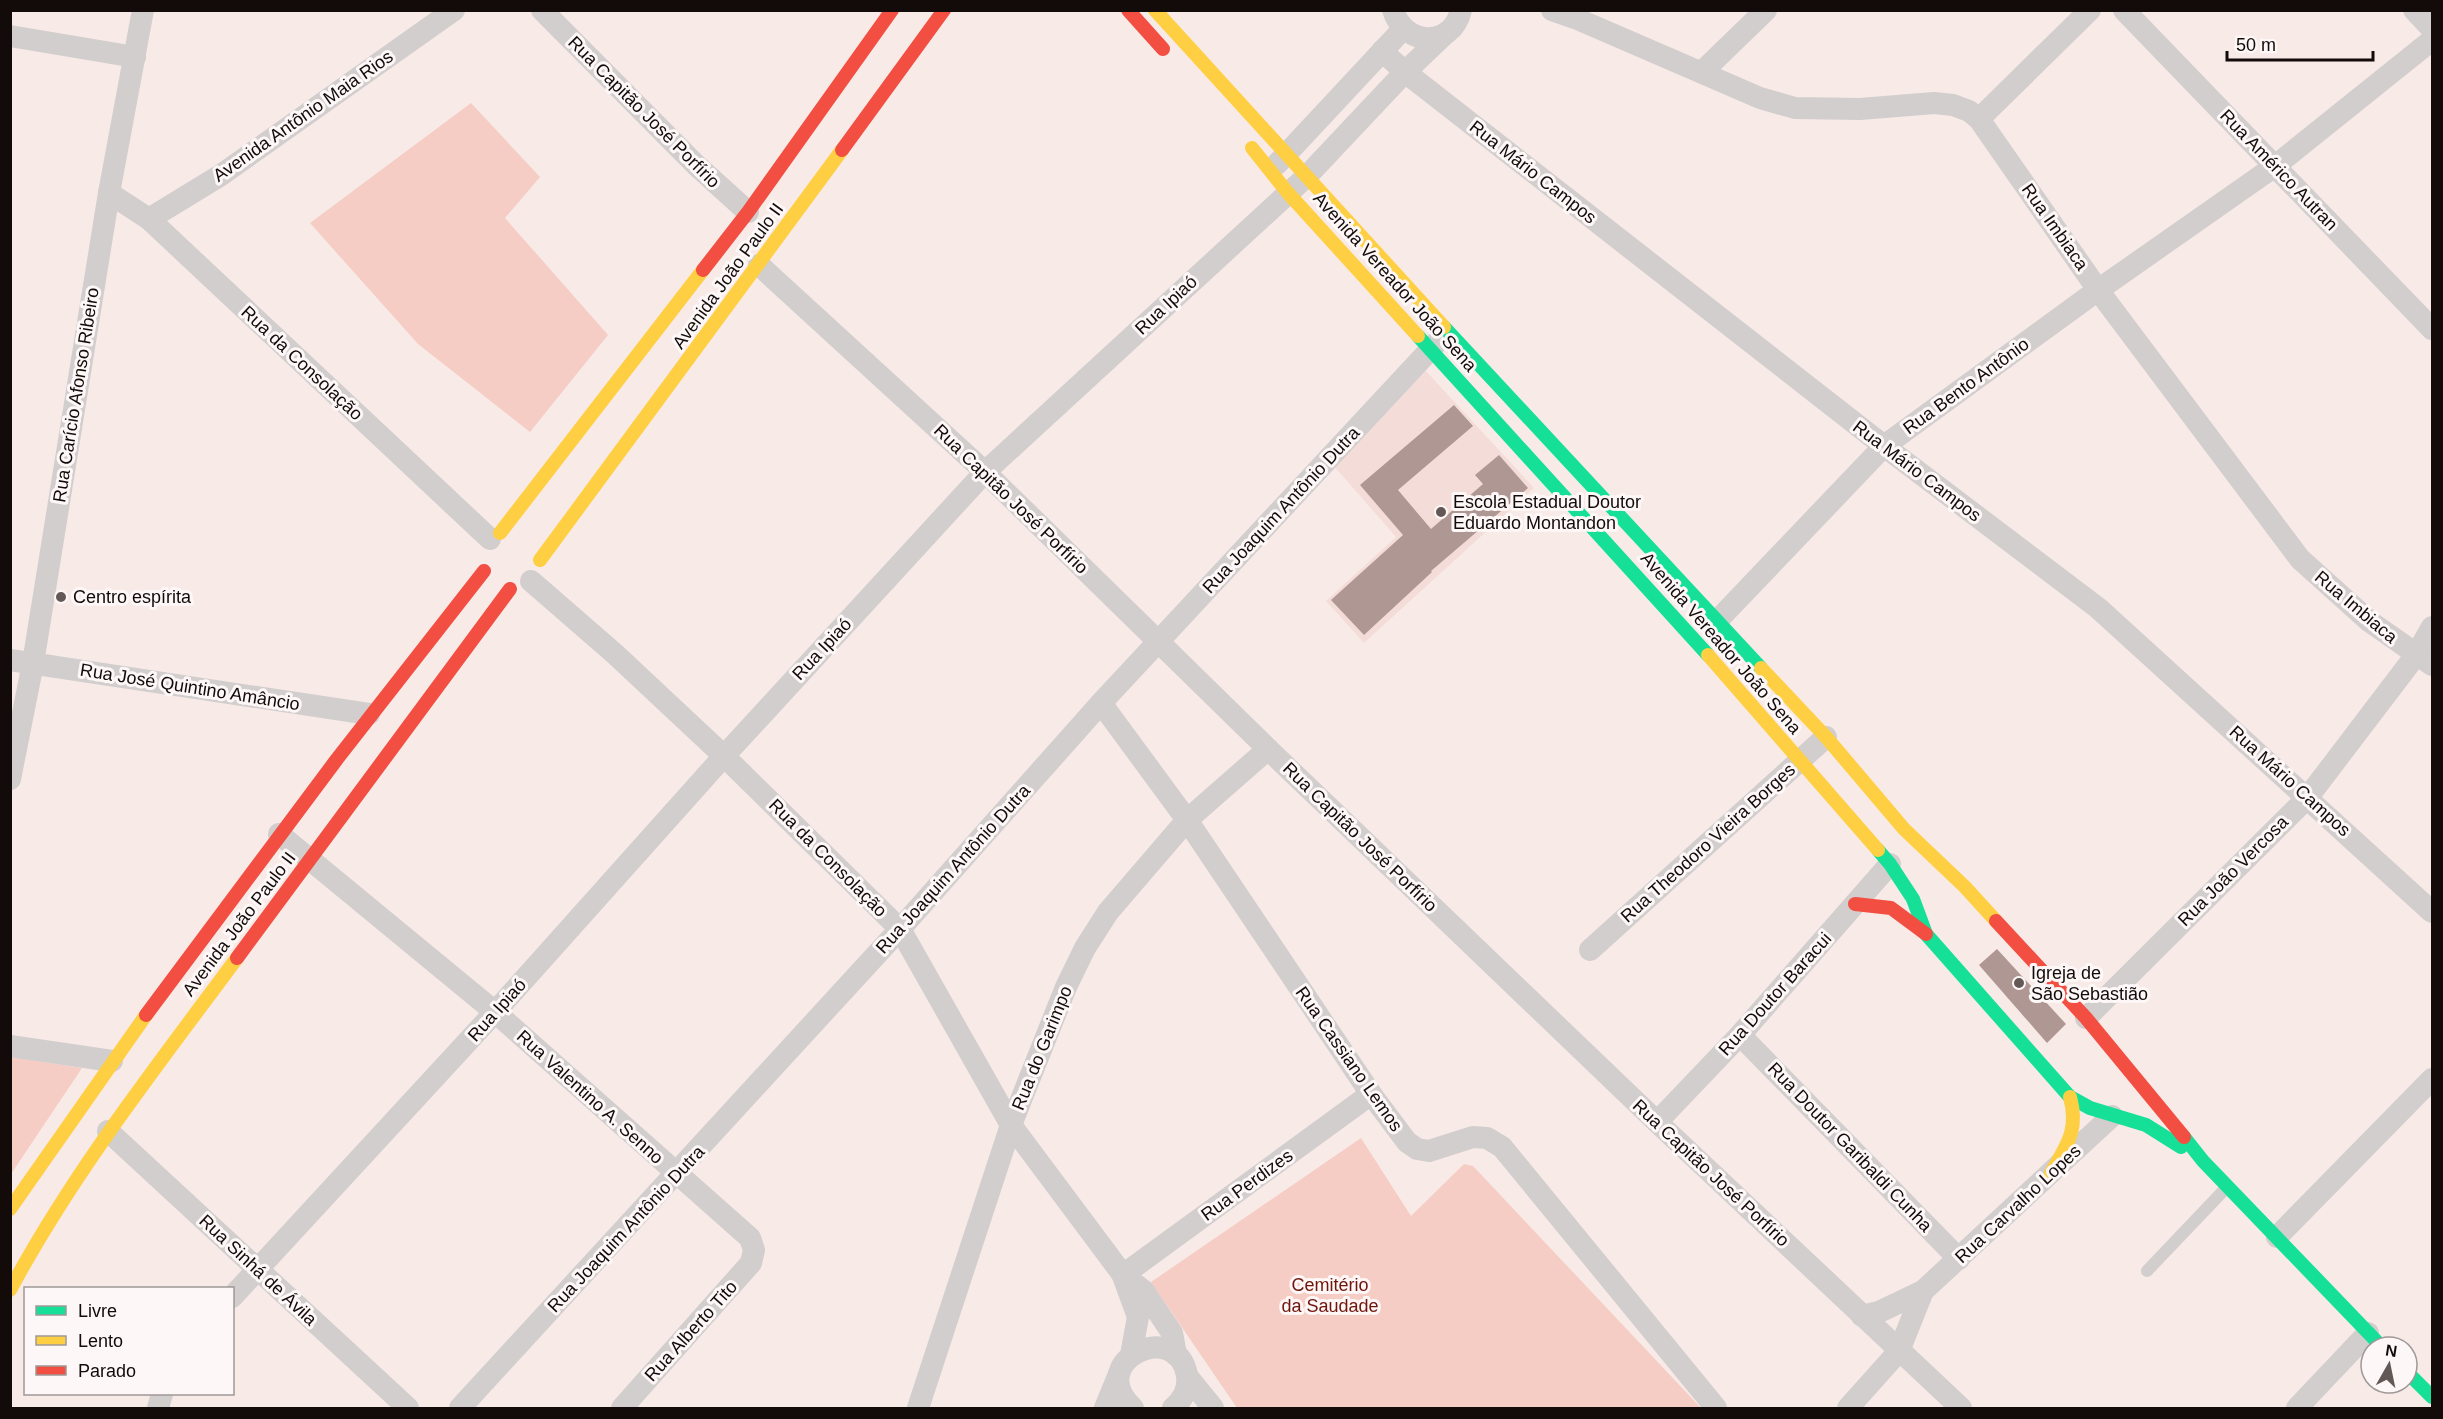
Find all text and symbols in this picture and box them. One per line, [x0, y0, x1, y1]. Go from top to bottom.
scale bar [2227, 24, 2372, 62]
street label: Rua Capitão José Porfírio [564, 32, 724, 192]
text: 50 m [2236, 35, 2276, 55]
street label: Avenida Antônio Maia Rios [209, 46, 397, 186]
street label: Rua Américo Autran [2216, 105, 2342, 235]
street label: Rua Mário Campos [1466, 116, 1600, 228]
street label: Rua Imbiaca [2018, 180, 2093, 275]
street label: Avenida Vereador João Sena [1309, 188, 1481, 376]
street label: Avenida João Paulo II [669, 199, 787, 353]
street label: Rua Ipiaó [1131, 271, 1201, 339]
street label: Rua Carício Afonso Ribeiro [49, 286, 103, 504]
street label: Rua da Consolação [237, 302, 367, 424]
street label: Rua Bento Antônio [1899, 334, 2033, 438]
street label: Rua Mário Campos [1849, 416, 1985, 526]
street label: Rua Capitão José Porfírio [930, 420, 1092, 578]
street label: Rua Joaquim Antônio Dutra [1199, 422, 1364, 597]
place label: Escola Estadual Doutor Eduardo Montandon [1453, 492, 1641, 533]
marker: Escola Estadual Doutor Eduardo Montandon [1434, 505, 1448, 519]
street label: Avenida Vereador João Sena [1637, 548, 1806, 739]
street label: Rua Imbiaca [2311, 567, 2402, 648]
place label: Centro espírita [73, 587, 192, 607]
marker: Centro espírita [54, 590, 68, 604]
street label: Rua Ipiaó [788, 614, 856, 684]
street label: Rua José Quintino Amâncio [79, 660, 301, 714]
street label: Rua Mário Campos [2226, 722, 2354, 840]
street label: Rua Capitão José Porfírio [1279, 758, 1441, 916]
street label: Rua Theodoro Vieira Borges [1617, 759, 1799, 927]
street label: Rua Joaquim Antônio Dutra [872, 780, 1035, 957]
street label: Rua da Consolação [765, 795, 891, 921]
street label: Rua João Vercosa [2174, 811, 2293, 930]
street label: Avenida João Paulo II [178, 848, 300, 1000]
street label: Rua Doutor Baracui [1715, 929, 1835, 1059]
place label: Igreja de São Sebastião [2031, 963, 2148, 1004]
street label: Rua Ipiaó [464, 975, 530, 1045]
marker: Igreja de São Sebastião [2012, 976, 2026, 990]
street label: Rua do Garimpo [1008, 983, 1076, 1113]
street label: Rua Cassiano Lemos [1291, 983, 1407, 1135]
street label: Rua Valentino A. Senno [513, 1026, 667, 1168]
street label: Rua Doutor Garibaldi Cunha [1764, 1058, 1937, 1236]
street label: Rua Capitão José Porfírio [1629, 1095, 1793, 1251]
street label: Rua Joaquim Antônio Dutra [544, 1141, 709, 1316]
street label: Rua Carvalho Lopes [1951, 1141, 2085, 1267]
street label: Rua Perdizes [1197, 1145, 1297, 1225]
street label: Rua Sinhá de Ávila [195, 1210, 322, 1330]
park label: Cemitério da Saudade [1281, 1275, 1379, 1316]
street label: Rua Alberto Tito [641, 1277, 741, 1385]
legend [24, 1287, 234, 1395]
text: Livre [78, 1301, 117, 1321]
text: Lento [78, 1331, 123, 1351]
north arrow [2359, 1335, 2419, 1395]
text: N [2384, 1341, 2398, 1360]
text: Parado [78, 1361, 136, 1381]

